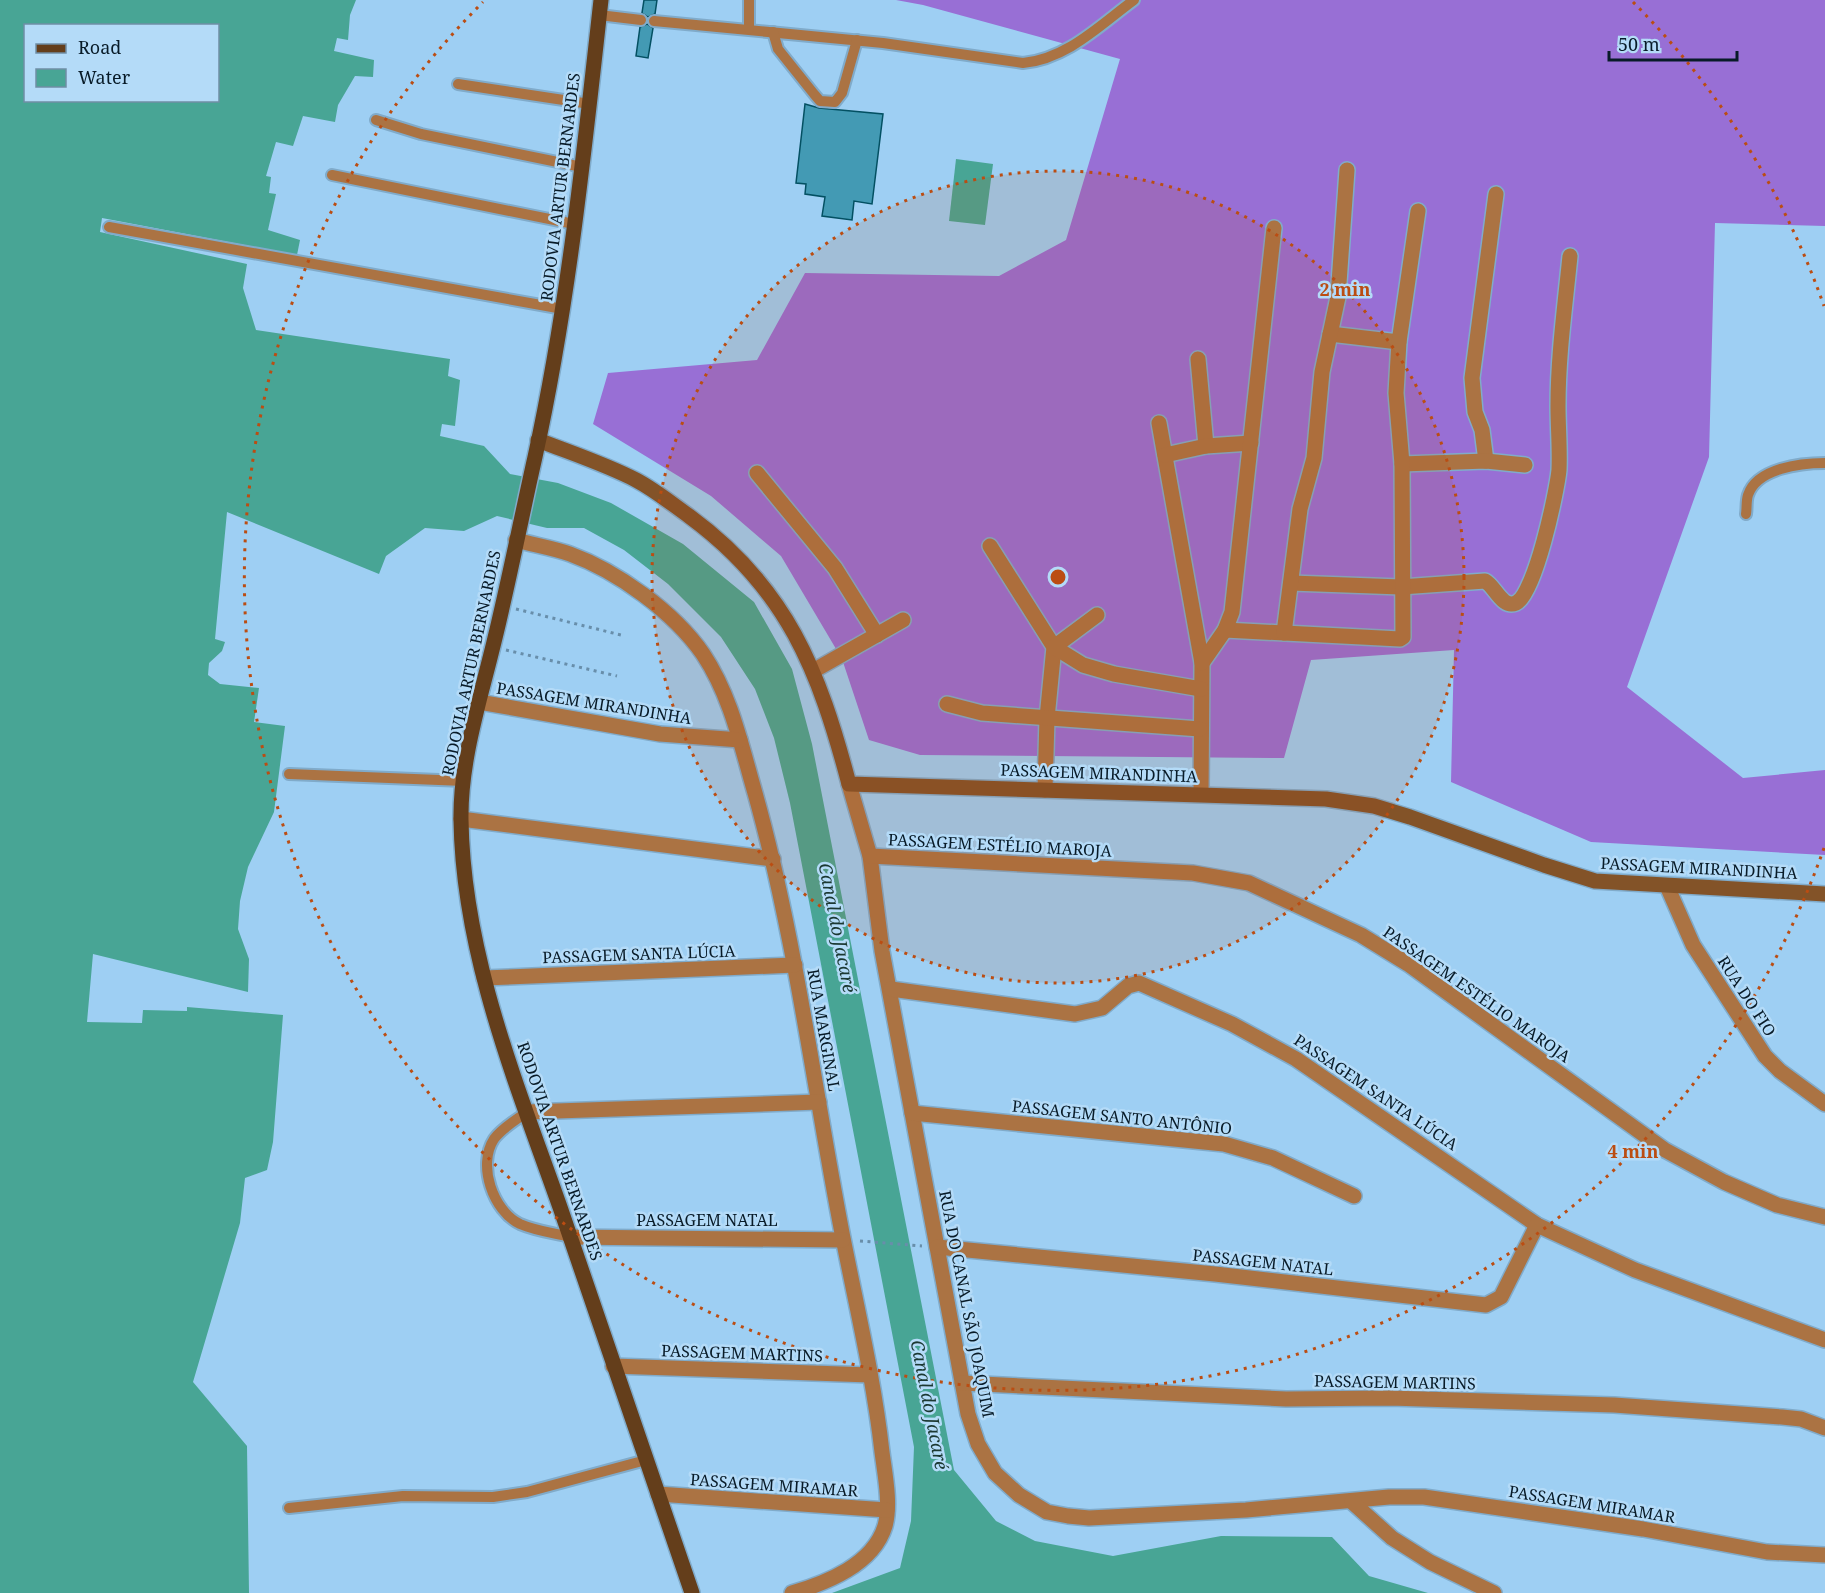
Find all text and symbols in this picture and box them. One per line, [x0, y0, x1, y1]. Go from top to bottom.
legend [24, 24, 219, 102]
scale bar [1609, 24, 1736, 62]
text: 50 m [1618, 32, 1660, 56]
text: Road [78, 35, 121, 59]
text: Water [78, 65, 131, 89]
street label: RODOVIA ARTUR BERNARDES [535, 72, 585, 302]
text: 2 min [1320, 277, 1370, 301]
street label: RODOVIA ARTUR BERNARDES [436, 548, 506, 778]
centre of rings [1048, 567, 1068, 587]
street label: PASSAGEM MIRANDINHA [495, 677, 694, 729]
street label: PASSAGEM MIRANDINHA [1000, 759, 1199, 787]
street label: PASSAGEM ESTÉLIO MAROJA [888, 828, 1113, 862]
street label: PASSAGEM MIRANDINHA [1600, 852, 1799, 884]
water label: Canal do Jacaré [814, 861, 863, 996]
street label: PASSAGEM ESTÉLIO MAROJA [1379, 921, 1576, 1068]
street label: PASSAGEM SANTA LÚCIA [542, 940, 737, 968]
street label: RUA DO FIO [1713, 952, 1781, 1040]
street label: RUA MARGINAL [802, 967, 846, 1093]
street label: PASSAGEM SANTA LÚCIA [1290, 1029, 1463, 1156]
street label: RODOVIA ARTUR BERNARDES [512, 1039, 608, 1263]
street label: PASSAGEM SANTO ANTÔNIO [1011, 1095, 1233, 1139]
text: 4 min [1608, 1139, 1658, 1163]
street label: RUA DO CANAL SÃO JOAQUIM [934, 1188, 1000, 1420]
street label: PASSAGEM NATAL [636, 1209, 778, 1231]
street label: PASSAGEM NATAL [1192, 1244, 1334, 1280]
water label: Canal do Jacaré [906, 1338, 955, 1473]
street label: PASSAGEM MARTINS [661, 1339, 823, 1367]
street label: PASSAGEM MARTINS [1314, 1370, 1476, 1394]
street label: PASSAGEM MIRAMAR [689, 1468, 859, 1502]
street label: PASSAGEM MIRAMAR [1507, 1480, 1677, 1528]

